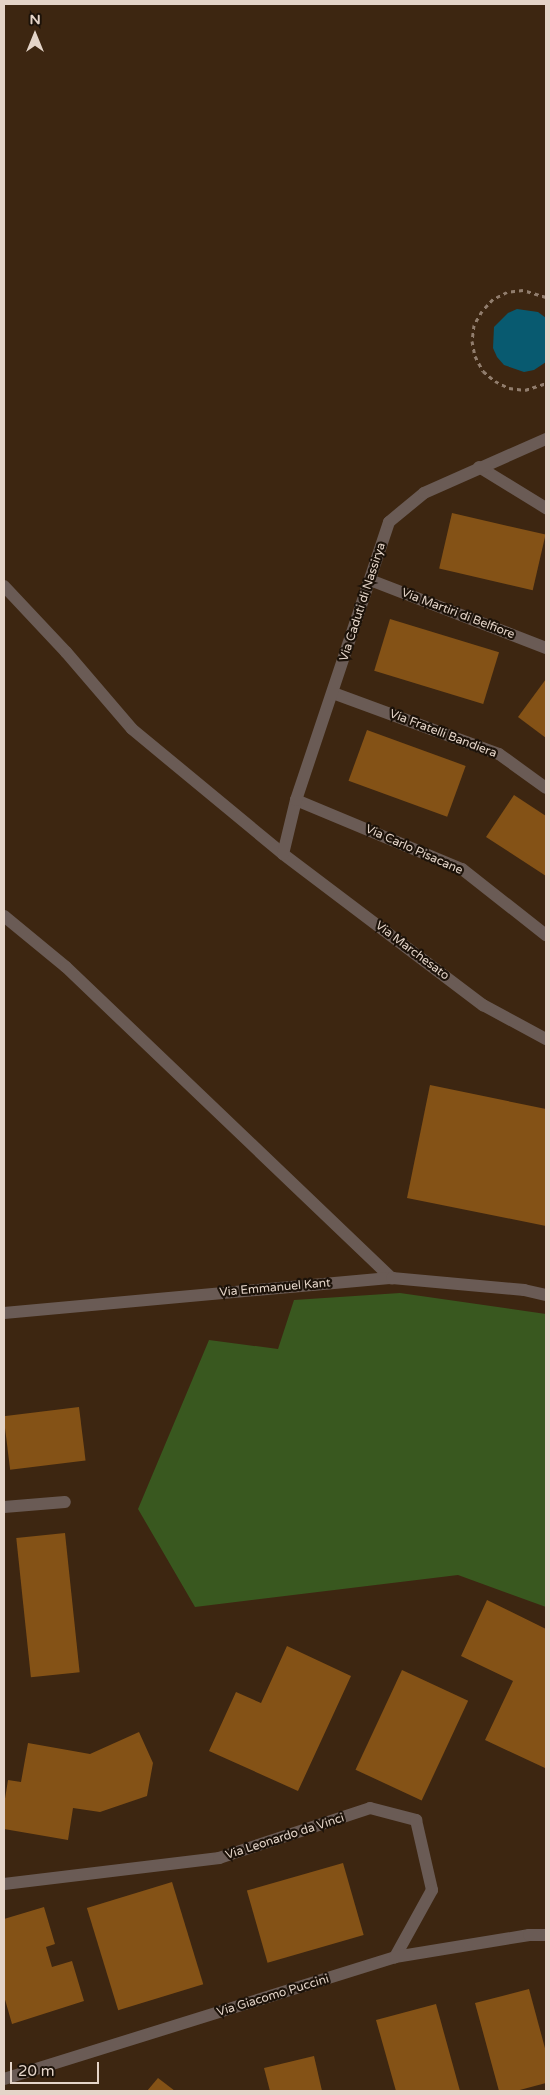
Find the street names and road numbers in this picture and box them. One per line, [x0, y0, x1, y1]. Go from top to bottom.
street label: Via Caduti di Nassirya [337, 541, 389, 663]
street label: Via Martiri di Belfiore [399, 586, 517, 642]
street label: Via Fratelli Bandiera [387, 707, 499, 761]
street label: Via Carlo Pisacane [363, 822, 465, 878]
street label: Via Marchesato [372, 919, 452, 983]
street label: Via Emmanuel Kant [219, 1276, 331, 1300]
street label: Via Leonardo da Vinci [224, 1811, 346, 1863]
street label: Via Giacomo Puccini [215, 1972, 331, 2020]

